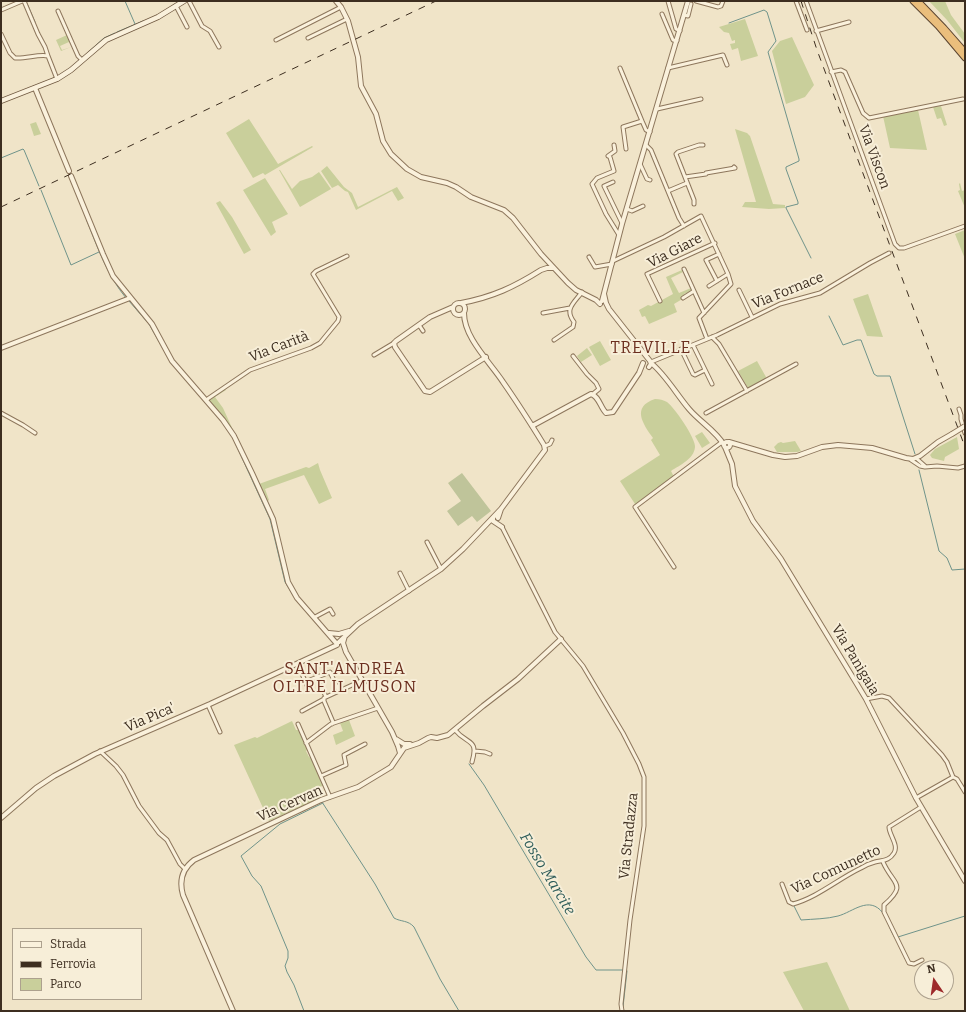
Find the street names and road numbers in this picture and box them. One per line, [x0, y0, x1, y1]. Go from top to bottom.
street label: Via Viscon [855, 123, 893, 191]
street label: Via Giare [645, 230, 705, 272]
street label: Via Fornace [750, 269, 826, 313]
street label: Via Carità [247, 328, 311, 366]
street label: Via Panigaia [827, 622, 883, 698]
street label: Via Pica' [122, 700, 178, 736]
street label: Via Cervan [255, 782, 325, 826]
street label: Via Stradazza [616, 792, 642, 880]
street label: Via Comunetto [789, 842, 883, 898]

